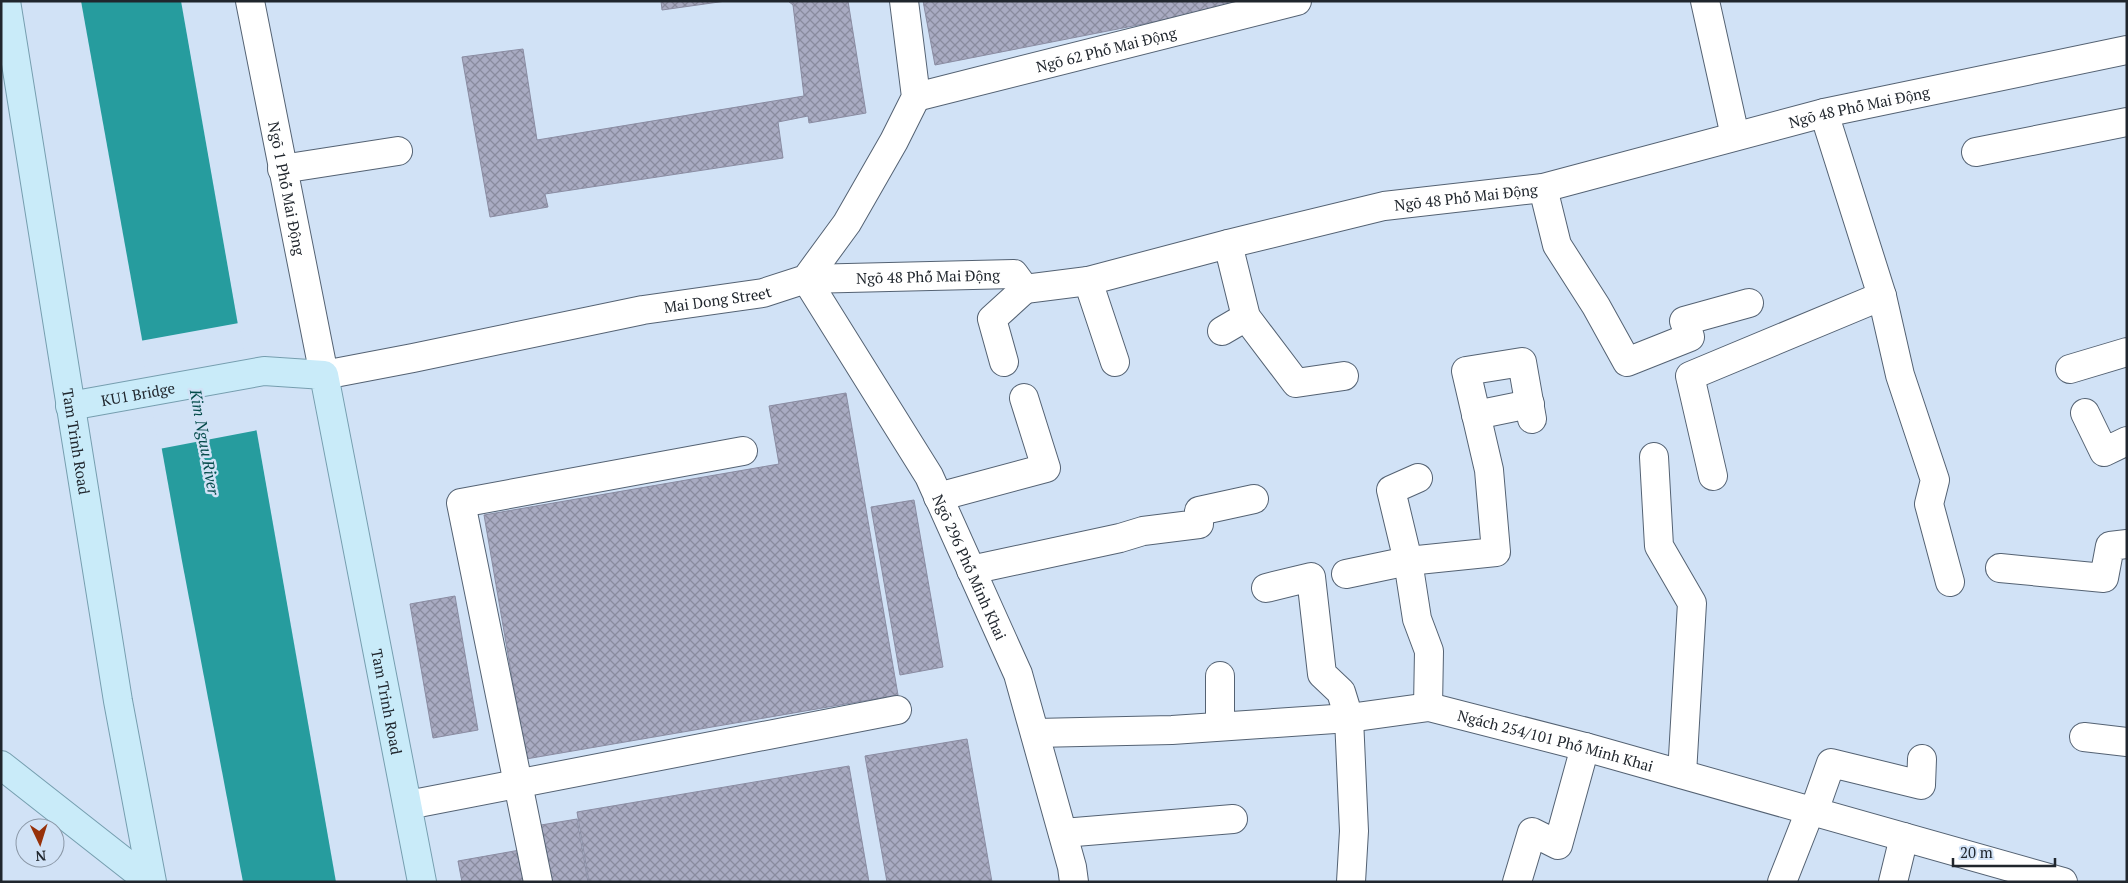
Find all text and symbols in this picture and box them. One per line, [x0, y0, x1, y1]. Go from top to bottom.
street label: Ngõ 62 Phố Mai Động [1034, 22, 1179, 76]
street label: Ngõ 48 Phố Mai Động [1786, 81, 1932, 132]
street label: Ngõ 1 Phố Mai Động [264, 120, 310, 258]
street label: Ngõ 48 Phố Mai Động [1393, 179, 1540, 215]
street label: Ngõ 48 Phố Mai Động [856, 264, 1001, 288]
street label: Mai Dong Street [662, 281, 774, 317]
street label: KU1 Bridge [99, 377, 176, 410]
street label: Tam Trinh Road [58, 387, 95, 496]
water label: Kim Nguu River [185, 387, 225, 497]
street label: Ngõ 296 Phố Minh Khai [928, 491, 1011, 643]
street label: Tam Trinh Road [367, 647, 407, 756]
street label: Ngách 254/101 Phố Minh Khai [1455, 705, 1656, 776]
north arrow [15, 818, 65, 868]
scale bar [1953, 836, 2056, 868]
text: 20 m [1960, 842, 1993, 862]
text: N [35, 847, 47, 866]

